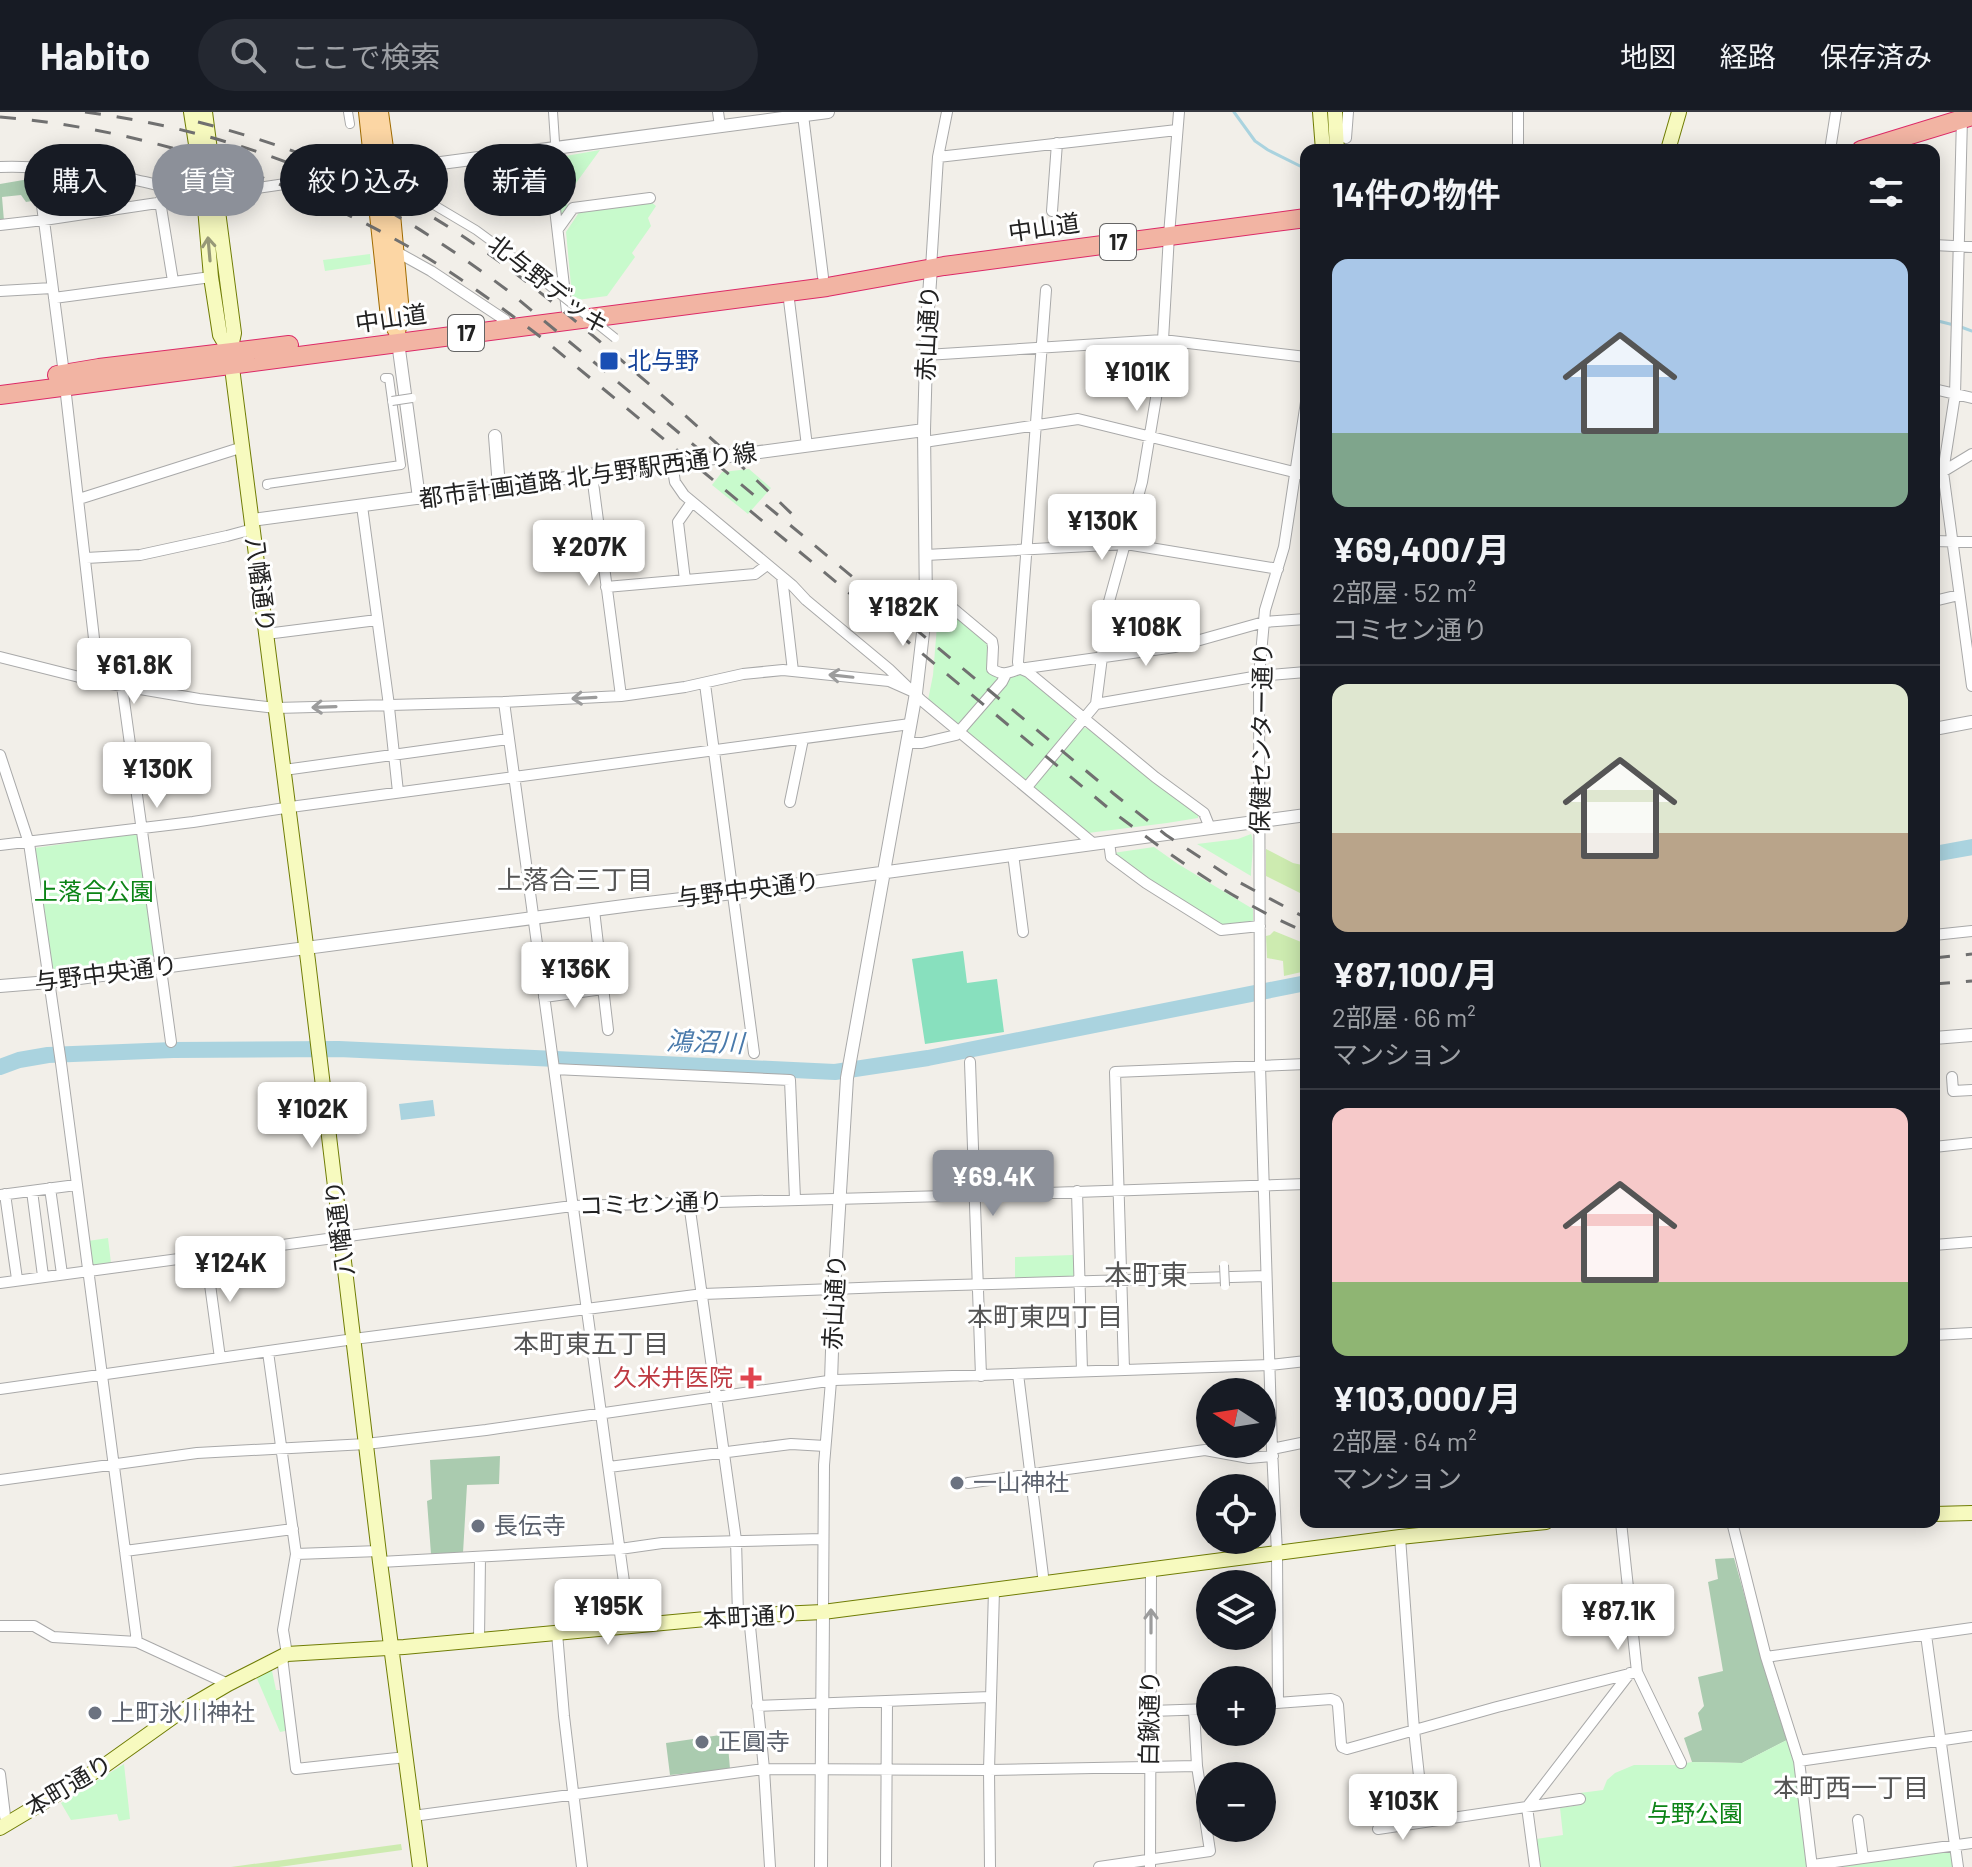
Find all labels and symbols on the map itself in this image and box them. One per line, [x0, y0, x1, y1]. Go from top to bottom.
street label: 中山道 [1006, 207, 1081, 246]
road number: 17 [1100, 224, 1136, 260]
street label: 北与野デッキ [483, 228, 615, 340]
one-way arrow [201, 236, 216, 263]
street label: 赤山通り [910, 284, 943, 382]
street label: 中山道 [353, 298, 428, 337]
road number: 17 [448, 315, 484, 351]
place label: 北与野 [627, 345, 699, 374]
pin: ¥101K [1081, 345, 1193, 413]
marker: 北与野 [598, 350, 620, 372]
street label: 都市計画道路 北与野駅西通り線 [417, 436, 759, 513]
pin: ¥130K [1046, 494, 1158, 562]
pin: ¥207K [533, 520, 645, 588]
street label: 八幡通り [241, 535, 282, 634]
pin: ¥182K [847, 580, 959, 648]
pin: ¥108K [1090, 600, 1202, 668]
pin: ¥61.8K [69, 638, 199, 706]
street label: 保健センター通り [1244, 642, 1277, 834]
one-way arrow [828, 668, 855, 683]
one-way arrow [571, 691, 597, 706]
one-way arrow [311, 699, 338, 715]
pin: ¥130K [101, 742, 213, 810]
district label: 上落合三丁目 [497, 863, 653, 894]
street label: 与野中央通り [675, 865, 821, 912]
park label: 上落合公園 [34, 876, 154, 905]
pin: ¥136K [519, 942, 631, 1010]
street label: 与野中央通り [33, 949, 179, 996]
water label: 鴻沼川 [666, 1024, 748, 1057]
pin: ¥102K [256, 1082, 368, 1150]
pin: ¥69.4K [928, 1150, 1058, 1218]
street label: 八幡通り [318, 1179, 359, 1278]
street label: コミセン通り [578, 1185, 723, 1220]
pin: ¥124K [174, 1236, 286, 1304]
street label: 赤山通り [817, 1253, 850, 1351]
district label: 本町東 [1104, 1257, 1188, 1291]
district label: 本町東四丁目 [967, 1300, 1123, 1331]
district label: 本町東五丁目 [513, 1327, 669, 1358]
place label: 久米井医院 [613, 1362, 733, 1391]
marker: 久米井医院 [740, 1367, 762, 1389]
north arrow [1196, 1378, 1276, 1458]
place label: 一山神社 [973, 1467, 1069, 1496]
marker: 一山神社 [948, 1474, 966, 1492]
place label: 長伝寺 [494, 1510, 566, 1539]
marker: 長伝寺 [469, 1517, 487, 1535]
pin: ¥195K [552, 1579, 664, 1647]
pin: ¥87.1K [1553, 1584, 1683, 1652]
street label: 本町通り [702, 1599, 800, 1632]
one-way arrow [1143, 1608, 1159, 1635]
street label: 白鍬通り [1133, 1670, 1164, 1766]
place label: 上町氷川神社 [111, 1697, 255, 1726]
marker: 上町氷川神社 [86, 1704, 104, 1722]
place label: 正圓寺 [718, 1726, 790, 1755]
marker: 正圓寺 [693, 1733, 711, 1751]
street label: 本町通り [20, 1748, 117, 1822]
district label: 本町西一丁目 [1773, 1771, 1929, 1802]
pin: ¥103K [1347, 1774, 1459, 1842]
park label: 与野公園 [1647, 1798, 1743, 1827]

